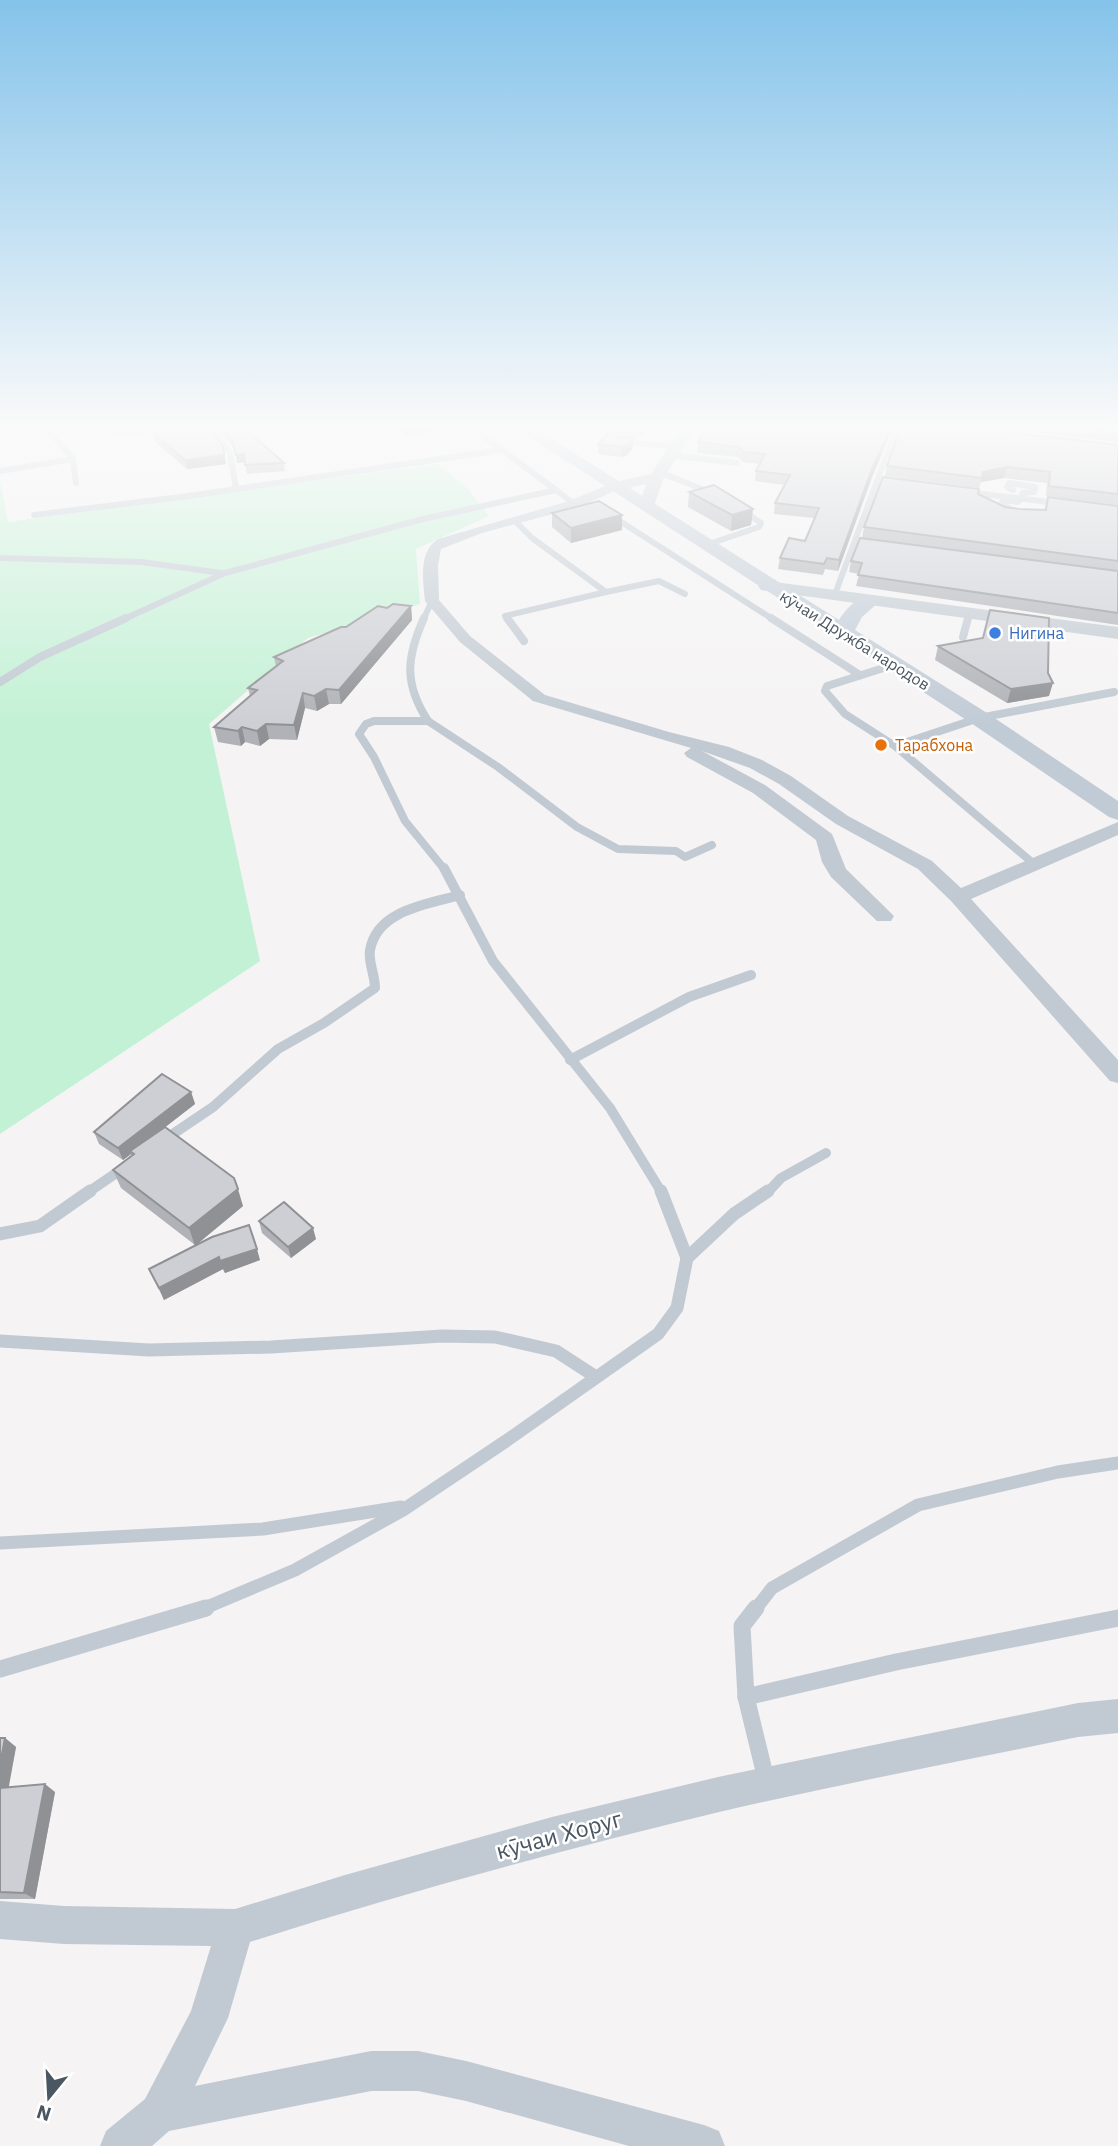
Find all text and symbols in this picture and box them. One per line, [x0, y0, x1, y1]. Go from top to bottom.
street label: кӯчаи Дружба народов [776, 586, 934, 694]
place label: Нигина [1009, 623, 1064, 643]
marker: Нигина [987, 625, 1003, 641]
place label: Тарабхона [895, 735, 974, 755]
marker: Тарабхона [873, 737, 889, 753]
street label: кӯчаи Хоруг [493, 1803, 625, 1865]
north arrow [14, 2062, 84, 2132]
text: N [33, 2100, 54, 2127]

